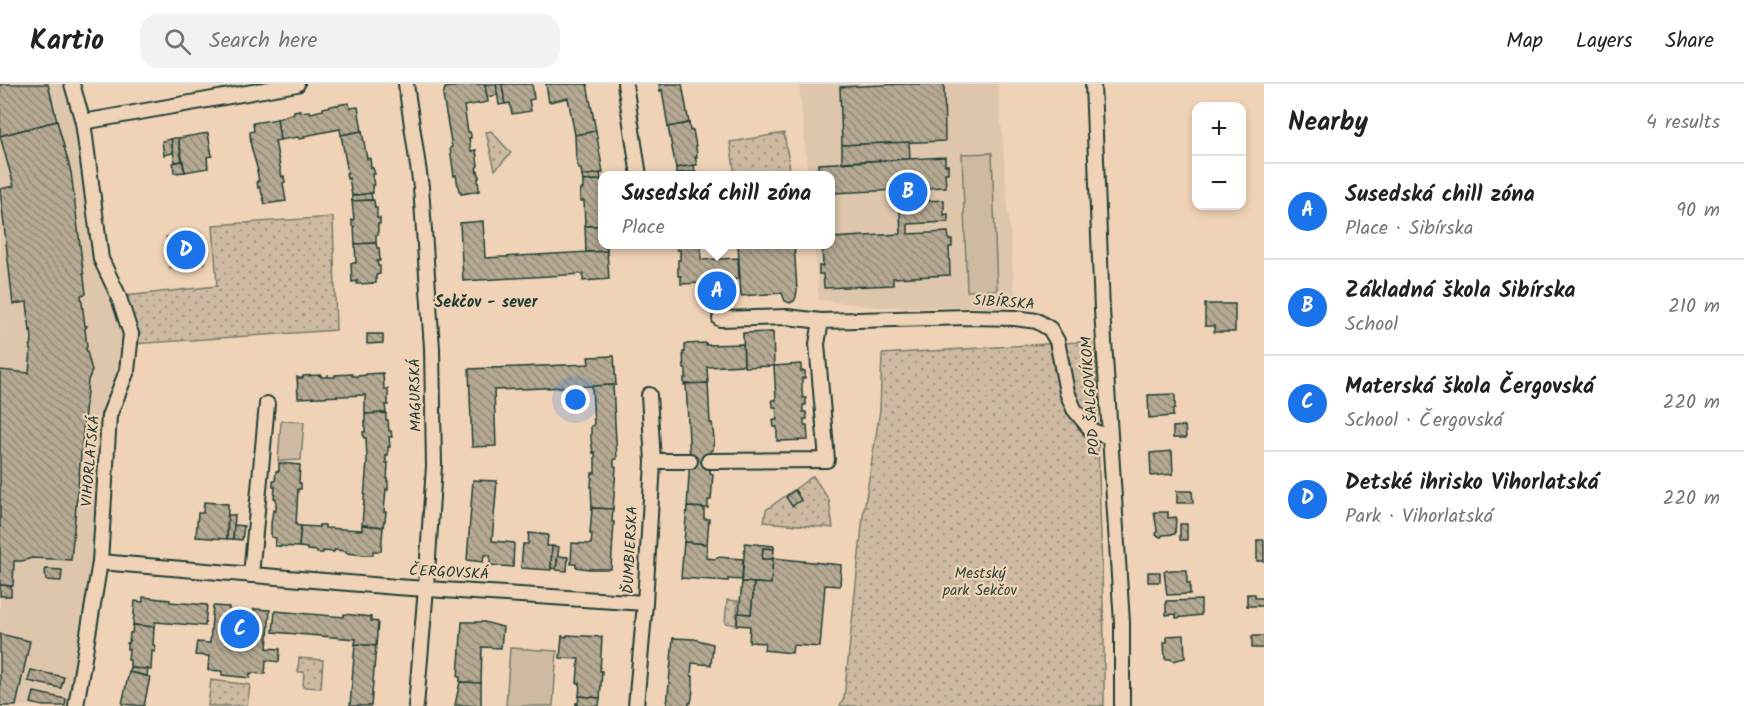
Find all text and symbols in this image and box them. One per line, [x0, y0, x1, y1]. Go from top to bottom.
search box [140, 14, 560, 68]
text: Kartio [30, 19, 104, 64]
text: Search here [209, 24, 317, 59]
icon: search [161, 25, 194, 58]
text: Map [1506, 25, 1543, 58]
text: Layers [1576, 25, 1632, 58]
text: Share [1665, 25, 1714, 58]
map controls [1192, 102, 1246, 210]
button: + [1192, 102, 1246, 156]
text: Nearby [1288, 102, 1368, 144]
text: 4 results [1646, 107, 1720, 139]
button: − [1192, 156, 1246, 210]
pin: B [888, 170, 928, 214]
popup [598, 171, 835, 249]
text: Susedská chill zóna [622, 177, 811, 212]
text: Susedská chill zóna [1345, 178, 1535, 213]
text: A [1301, 195, 1314, 227]
text: 90 m [1676, 195, 1720, 227]
text: Place [622, 212, 665, 244]
text: Place · Sibírska [1345, 213, 1473, 245]
pin: D [166, 228, 206, 272]
pin: A [698, 268, 736, 314]
text: Základná škola Sibírska [1345, 274, 1576, 309]
street label: SIBÍRSKA [972, 289, 1036, 317]
district label: Sekčov - sever [435, 290, 539, 315]
text: B [1301, 291, 1314, 323]
text: 210 m [1668, 291, 1720, 323]
text: School [1345, 309, 1398, 341]
street label: POD ŠALGOVÍKOM [1075, 336, 1107, 456]
street label: MAGURSKÁ [403, 358, 429, 432]
text: Materská škola Čergovská [1345, 370, 1594, 405]
your location [561, 385, 590, 414]
text: C [1301, 387, 1314, 419]
text: 220 m [1663, 387, 1720, 419]
text: School · Čergovská [1345, 405, 1503, 437]
street label: VIHORLATSKÁ [75, 414, 107, 508]
text: Detské ihrisko Vihorlatská [1345, 466, 1599, 501]
text: D [1301, 483, 1314, 515]
text: 220 m [1663, 483, 1720, 515]
text: Park · Vihorlatská [1345, 501, 1493, 533]
street label: ĎUMBIERSKA [617, 505, 645, 595]
street label: ČERGOVSKÁ [408, 559, 490, 587]
park label: Mestský park Sekčov [942, 562, 1018, 603]
pin: C [220, 606, 260, 652]

